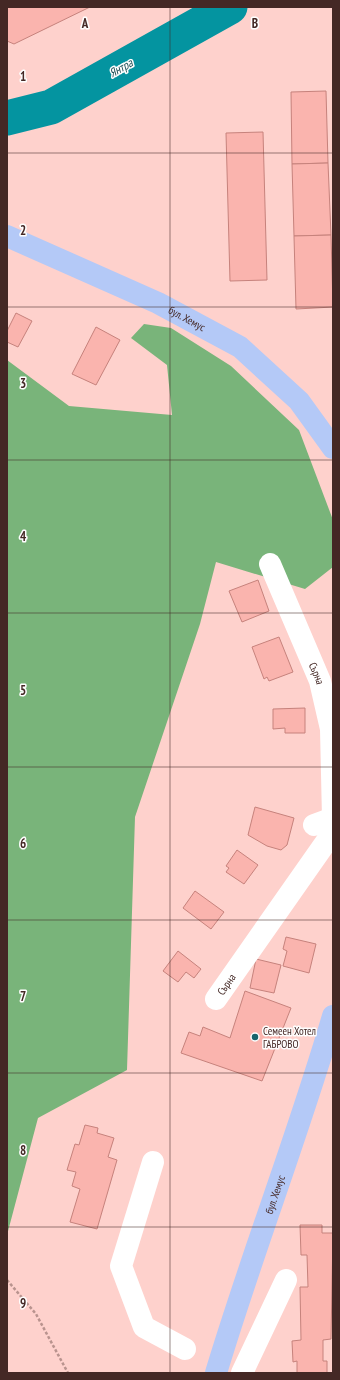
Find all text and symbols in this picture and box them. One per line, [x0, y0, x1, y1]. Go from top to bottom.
text: A [81, 15, 89, 32]
text: B [252, 15, 258, 32]
water label: Янтра [106, 54, 136, 80]
text: 1 [20, 68, 26, 85]
text: 2 [20, 222, 26, 239]
street label: бул. Хемус [166, 303, 208, 334]
text: 3 [20, 375, 26, 392]
text: 4 [20, 528, 27, 545]
street label: Сърна [306, 660, 328, 686]
text: 5 [20, 682, 26, 699]
text: 6 [20, 835, 26, 852]
street label: Сърна [214, 971, 239, 998]
text: 7 [20, 988, 26, 1005]
place label: Семеен Хотел ГАБРОВО [263, 1024, 316, 1051]
marker: Семеен Хотел ГАБРОВО [250, 1032, 260, 1042]
text: 8 [20, 1142, 26, 1159]
street label: бул. Хемус [262, 1173, 288, 1216]
text: 9 [20, 1295, 26, 1312]

